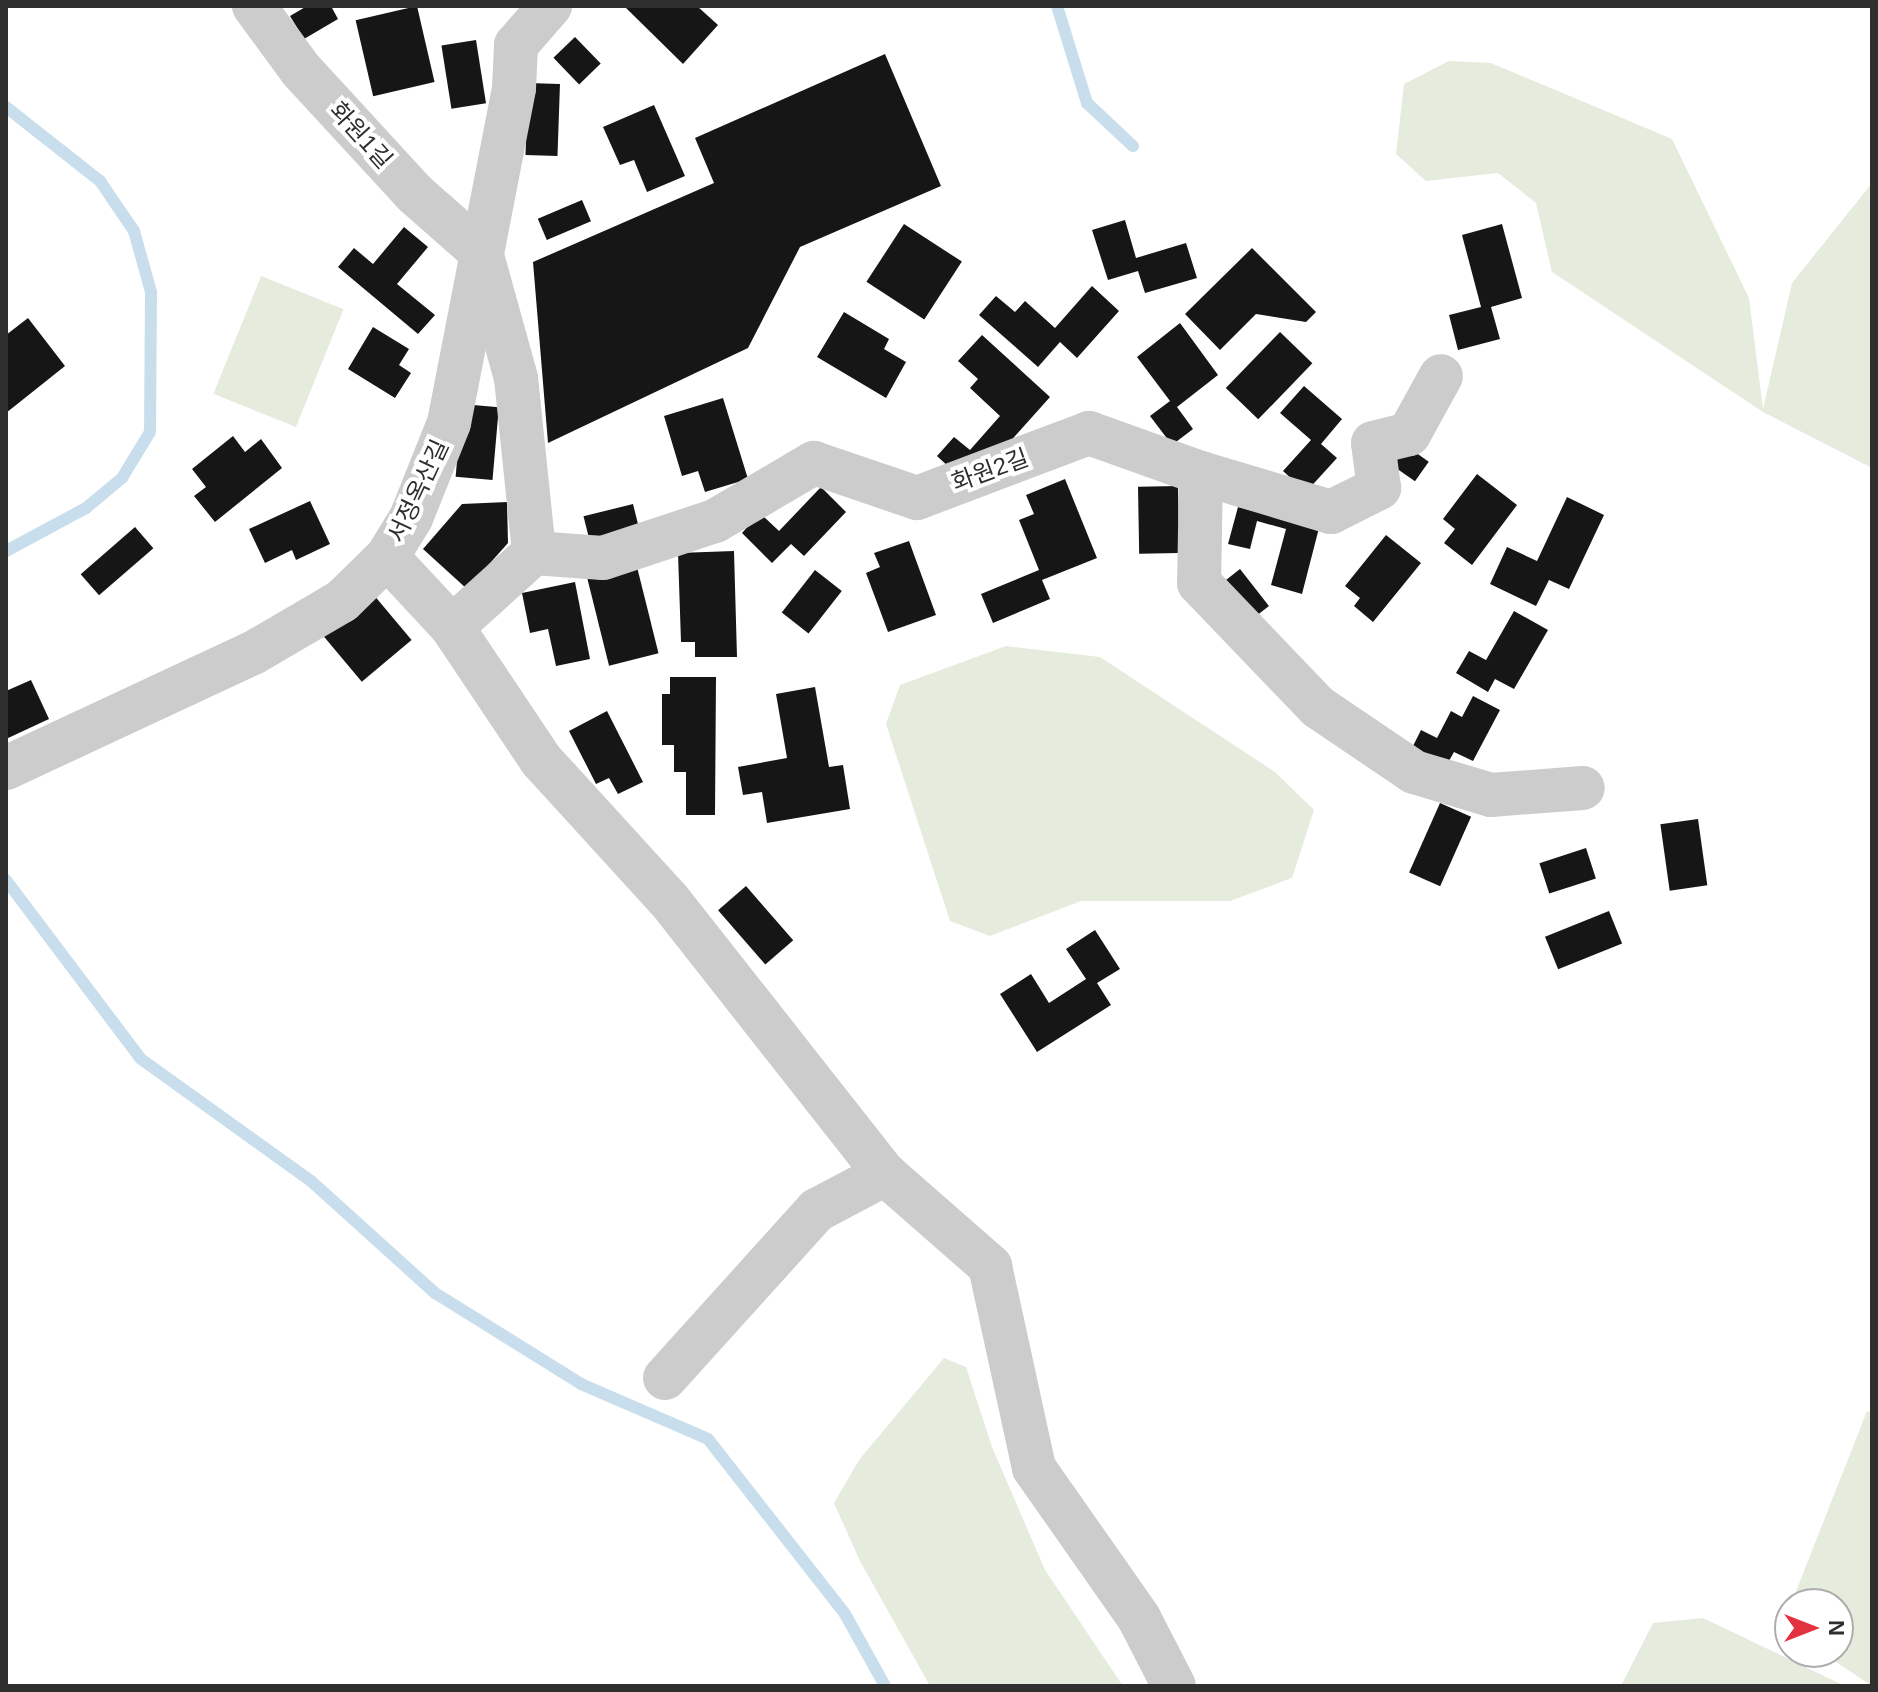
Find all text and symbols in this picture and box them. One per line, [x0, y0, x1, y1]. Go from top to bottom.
street label: 화원1길 [324, 96, 398, 174]
street label: 서정옥산길 [382, 435, 454, 547]
street label: 화원2길 [948, 443, 1032, 497]
north arrow [1774, 1588, 1854, 1668]
text: N [1824, 1620, 1849, 1636]

